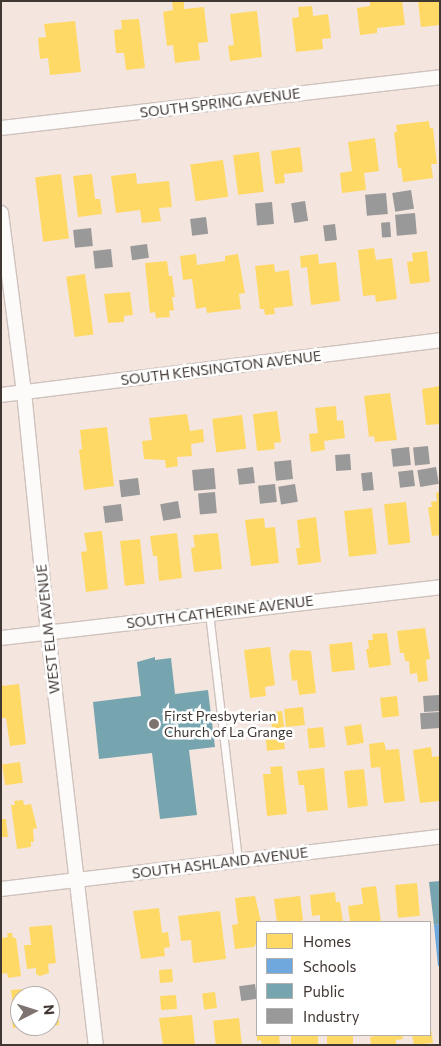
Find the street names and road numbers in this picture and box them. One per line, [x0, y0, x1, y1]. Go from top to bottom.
street label: SOUTH SPRING AVENUE [139, 85, 301, 121]
street label: SOUTH KENSINGTON AVENUE [120, 347, 322, 389]
street label: WEST ELM AVENUE [33, 563, 63, 695]
street label: SOUTH CATHERINE AVENUE [126, 592, 314, 632]
street label: SOUTH ASHLAND AVENUE [131, 844, 309, 882]

